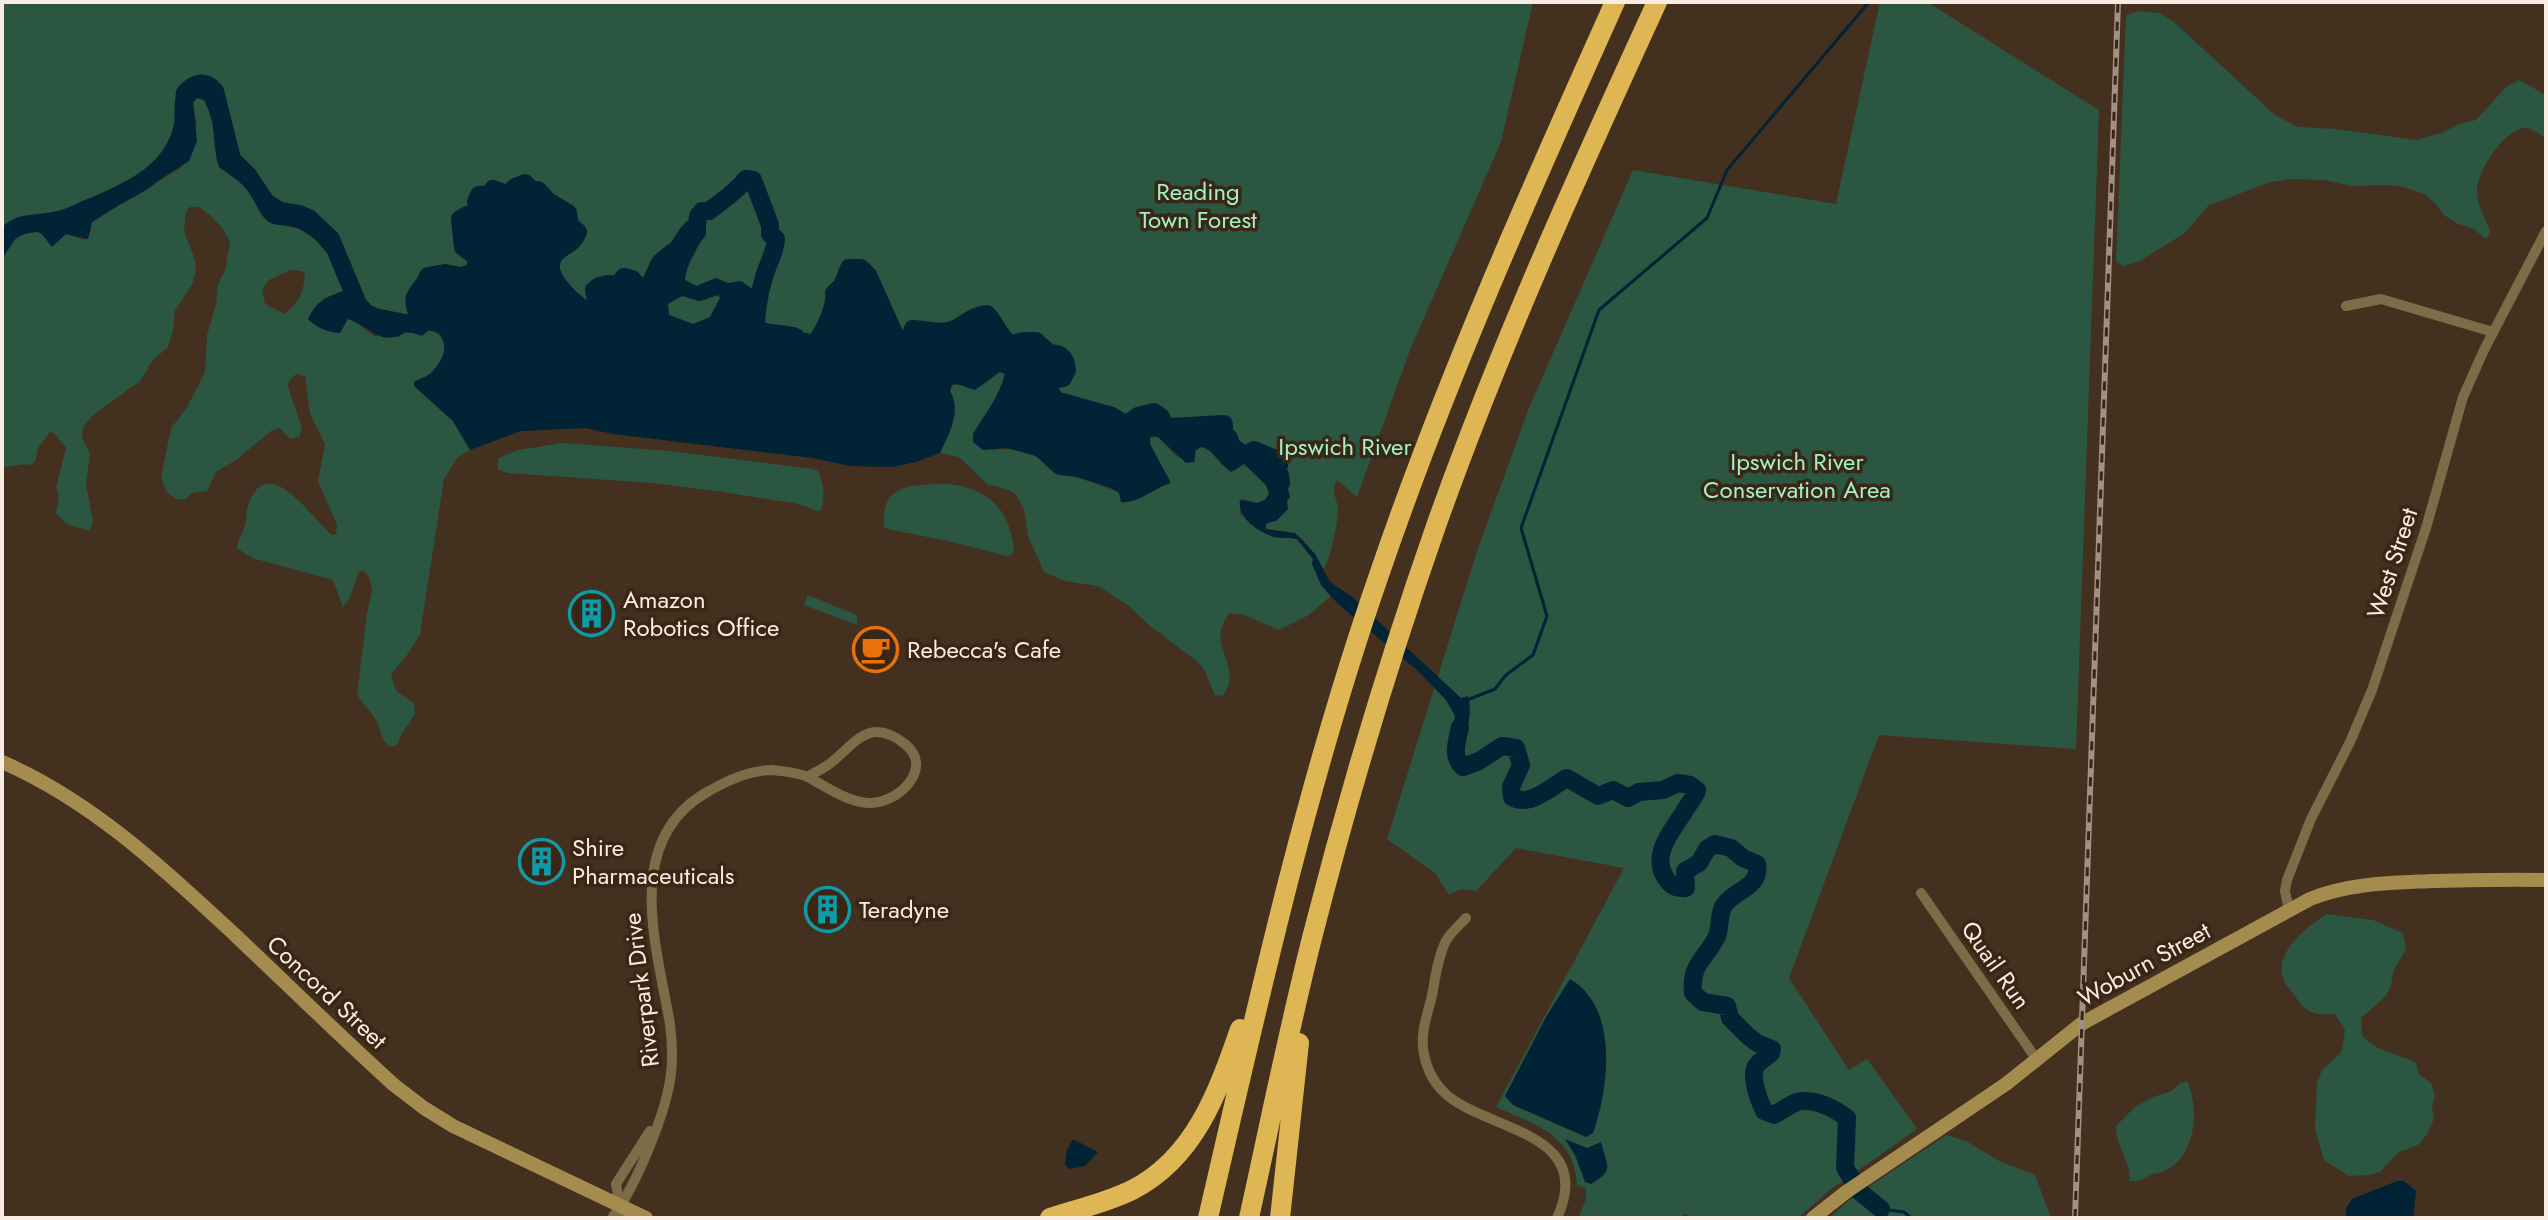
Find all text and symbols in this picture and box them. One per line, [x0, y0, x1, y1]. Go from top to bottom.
park label: Reading Town Forest [1139, 174, 1257, 237]
park label: Ipswich River [1278, 429, 1412, 464]
park label: Ipswich River Conservation Area [1703, 444, 1891, 507]
street label: West Street [2358, 503, 2426, 623]
place label: Amazon Robotics Office [623, 582, 779, 645]
building icon: Amazon Robotics Office [568, 589, 616, 637]
cafe icon: Rebecca's Cafe [852, 625, 900, 673]
place label: Rebecca's Cafe [907, 632, 1061, 667]
place label: Shire Pharmaceuticals [572, 830, 734, 893]
building icon: Shire Pharmaceuticals [517, 837, 565, 885]
building icon: Teradyne [804, 885, 852, 933]
place label: Teradyne [859, 892, 949, 927]
street label: Riverpark Drive [614, 911, 668, 1069]
street label: Woburn Street [2071, 913, 2217, 1015]
street label: Quail Run [1953, 914, 2039, 1016]
street label: Concord Street [259, 927, 395, 1057]

